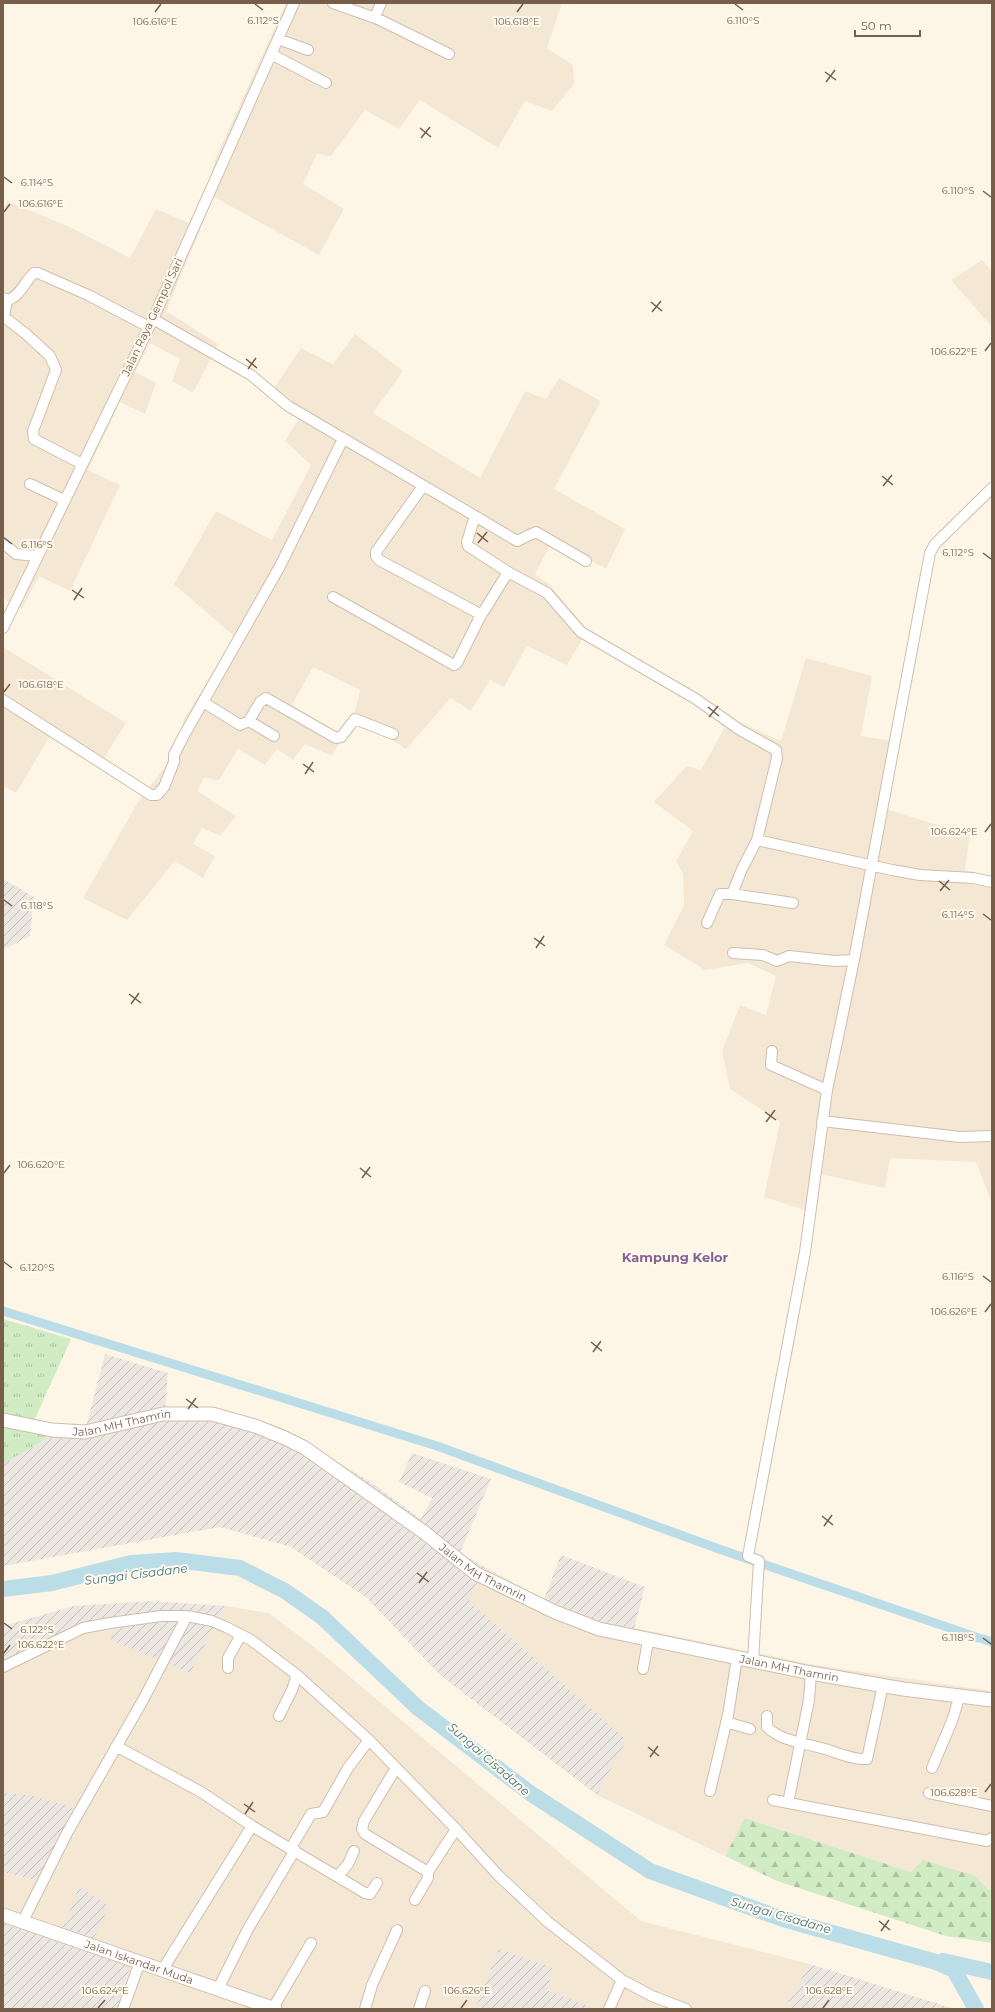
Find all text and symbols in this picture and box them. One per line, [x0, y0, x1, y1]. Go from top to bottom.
scale bar [855, 12, 920, 38]
text: 6.112°S [247, 14, 279, 27]
text: 6.110°S [727, 14, 759, 27]
text: 106.616°E [133, 15, 178, 28]
text: 106.618°E [494, 15, 540, 28]
text: 50 m [861, 18, 892, 33]
text: 6.114°S [21, 176, 53, 189]
text: 6.110°S [942, 184, 974, 197]
text: 106.616°E [19, 197, 64, 210]
street label: Jalan Raya Gempol Sari [118, 256, 186, 379]
text: 106.622°E [931, 345, 978, 358]
text: 6.116°S [21, 538, 53, 551]
text: 6.112°S [942, 546, 974, 559]
text: 106.618°E [18, 678, 64, 691]
text: 106.624°E [930, 825, 978, 838]
text: 6.118°S [21, 899, 53, 912]
text: 6.114°S [942, 908, 974, 921]
text: 106.620°E [17, 1158, 65, 1171]
district label: Kampung Kelor [622, 1249, 729, 1265]
text: 6.120°S [20, 1261, 54, 1274]
text: 6.116°S [942, 1270, 974, 1283]
text: 106.626°E [931, 1305, 978, 1318]
street label: Jalan MH Thamrin [71, 1407, 171, 1439]
street label: Jalan MH Thamrin [436, 1539, 529, 1604]
water label: Sungai Cisadane [84, 1560, 188, 1588]
text: 6.122°S [20, 1623, 54, 1636]
text: 6.118°S [942, 1631, 974, 1644]
text: 106.622°E [18, 1638, 65, 1651]
street label: Jalan MH Thamrin [737, 1651, 840, 1685]
water label: Sungai Cisadane [445, 1719, 533, 1799]
text: 106.628°E [930, 1786, 978, 1799]
water label: Sungai Cisadane [729, 1893, 833, 1937]
street label: Jalan Iskandar Muda [82, 1936, 195, 1987]
text: 106.624°E [81, 1984, 129, 1997]
text: 106.626°E [444, 1984, 491, 1997]
text: 106.628°E [805, 1984, 853, 1997]

